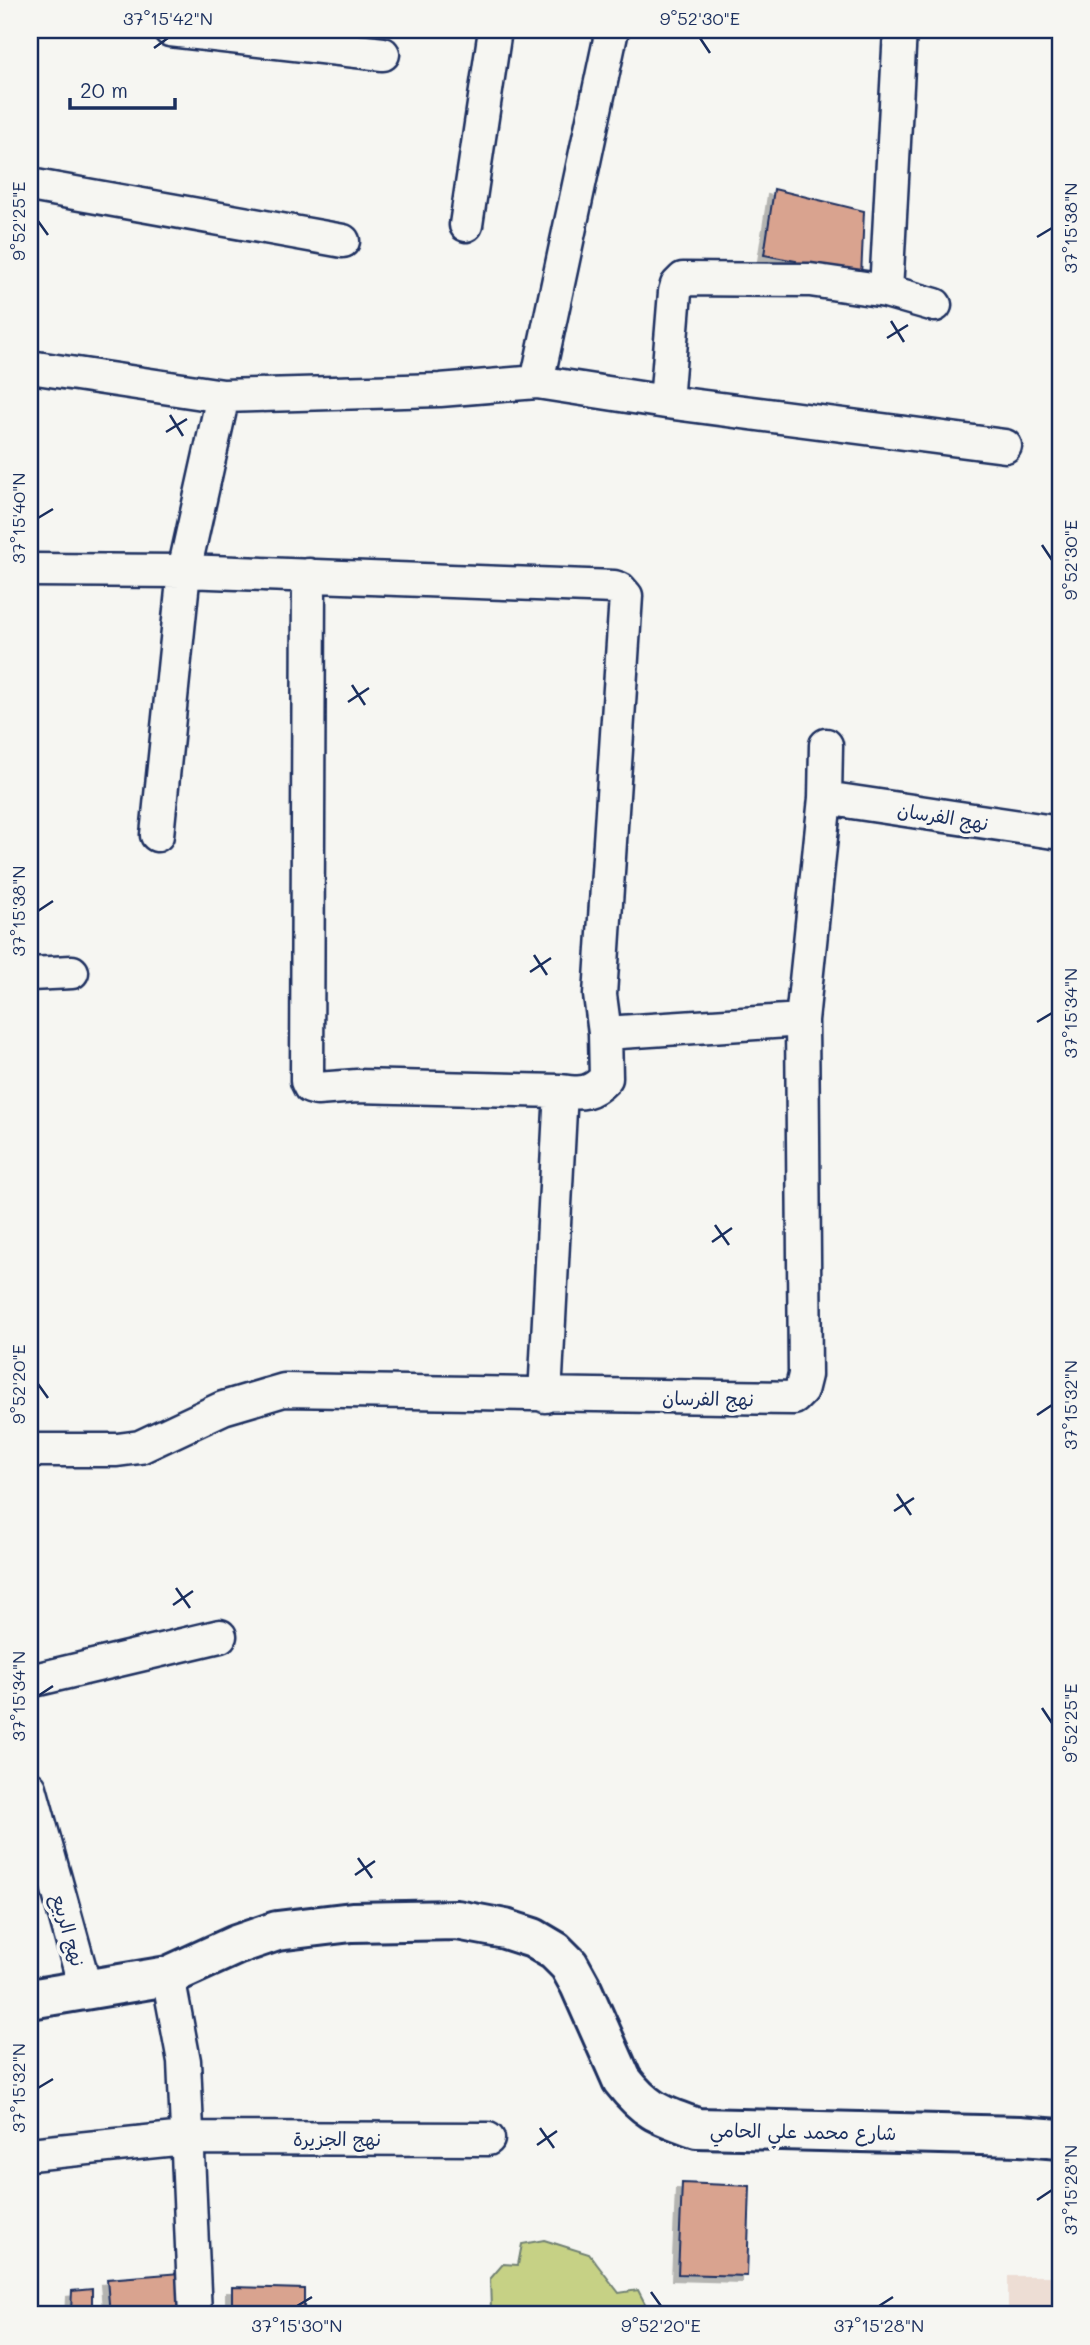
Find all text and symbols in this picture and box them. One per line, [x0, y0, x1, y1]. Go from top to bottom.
text: 37°15'42"N [123, 6, 213, 30]
text: 9°52'30"E [660, 6, 740, 30]
scale bar [70, 66, 175, 110]
text: 20 m [80, 76, 128, 103]
text: 9°52'25"E [6, 181, 30, 261]
text: 37°15'38"N [1058, 182, 1082, 274]
text: 37°15'40"N [6, 472, 30, 564]
text: 9°52'30"E [1058, 520, 1082, 600]
street label: نهج الفرسان [896, 796, 990, 837]
text: 37°15'38"N [6, 865, 30, 957]
text: 37°15'34"N [1058, 968, 1082, 1058]
text: 9°52'20"E [6, 1344, 30, 1424]
text: 37°15'32"N [1058, 1360, 1082, 1450]
street label: نهج الفرسان [662, 1385, 754, 1412]
text: 37°15'34"N [6, 1651, 30, 1741]
text: 9°52'25"E [1058, 1683, 1082, 1763]
street label: نهج الربيع [45, 1891, 91, 1970]
text: 37°15'32"N [6, 2043, 30, 2133]
street label: شارع محمد علي الحامي [709, 2117, 896, 2150]
street label: نهج الجزيرة [293, 2126, 381, 2152]
text: 37°15'28"N [1058, 2145, 1082, 2235]
text: 37°15'30"N [251, 2313, 343, 2337]
text: 9°52'20"E [621, 2313, 701, 2337]
text: 37°15'28"N [834, 2313, 924, 2337]

